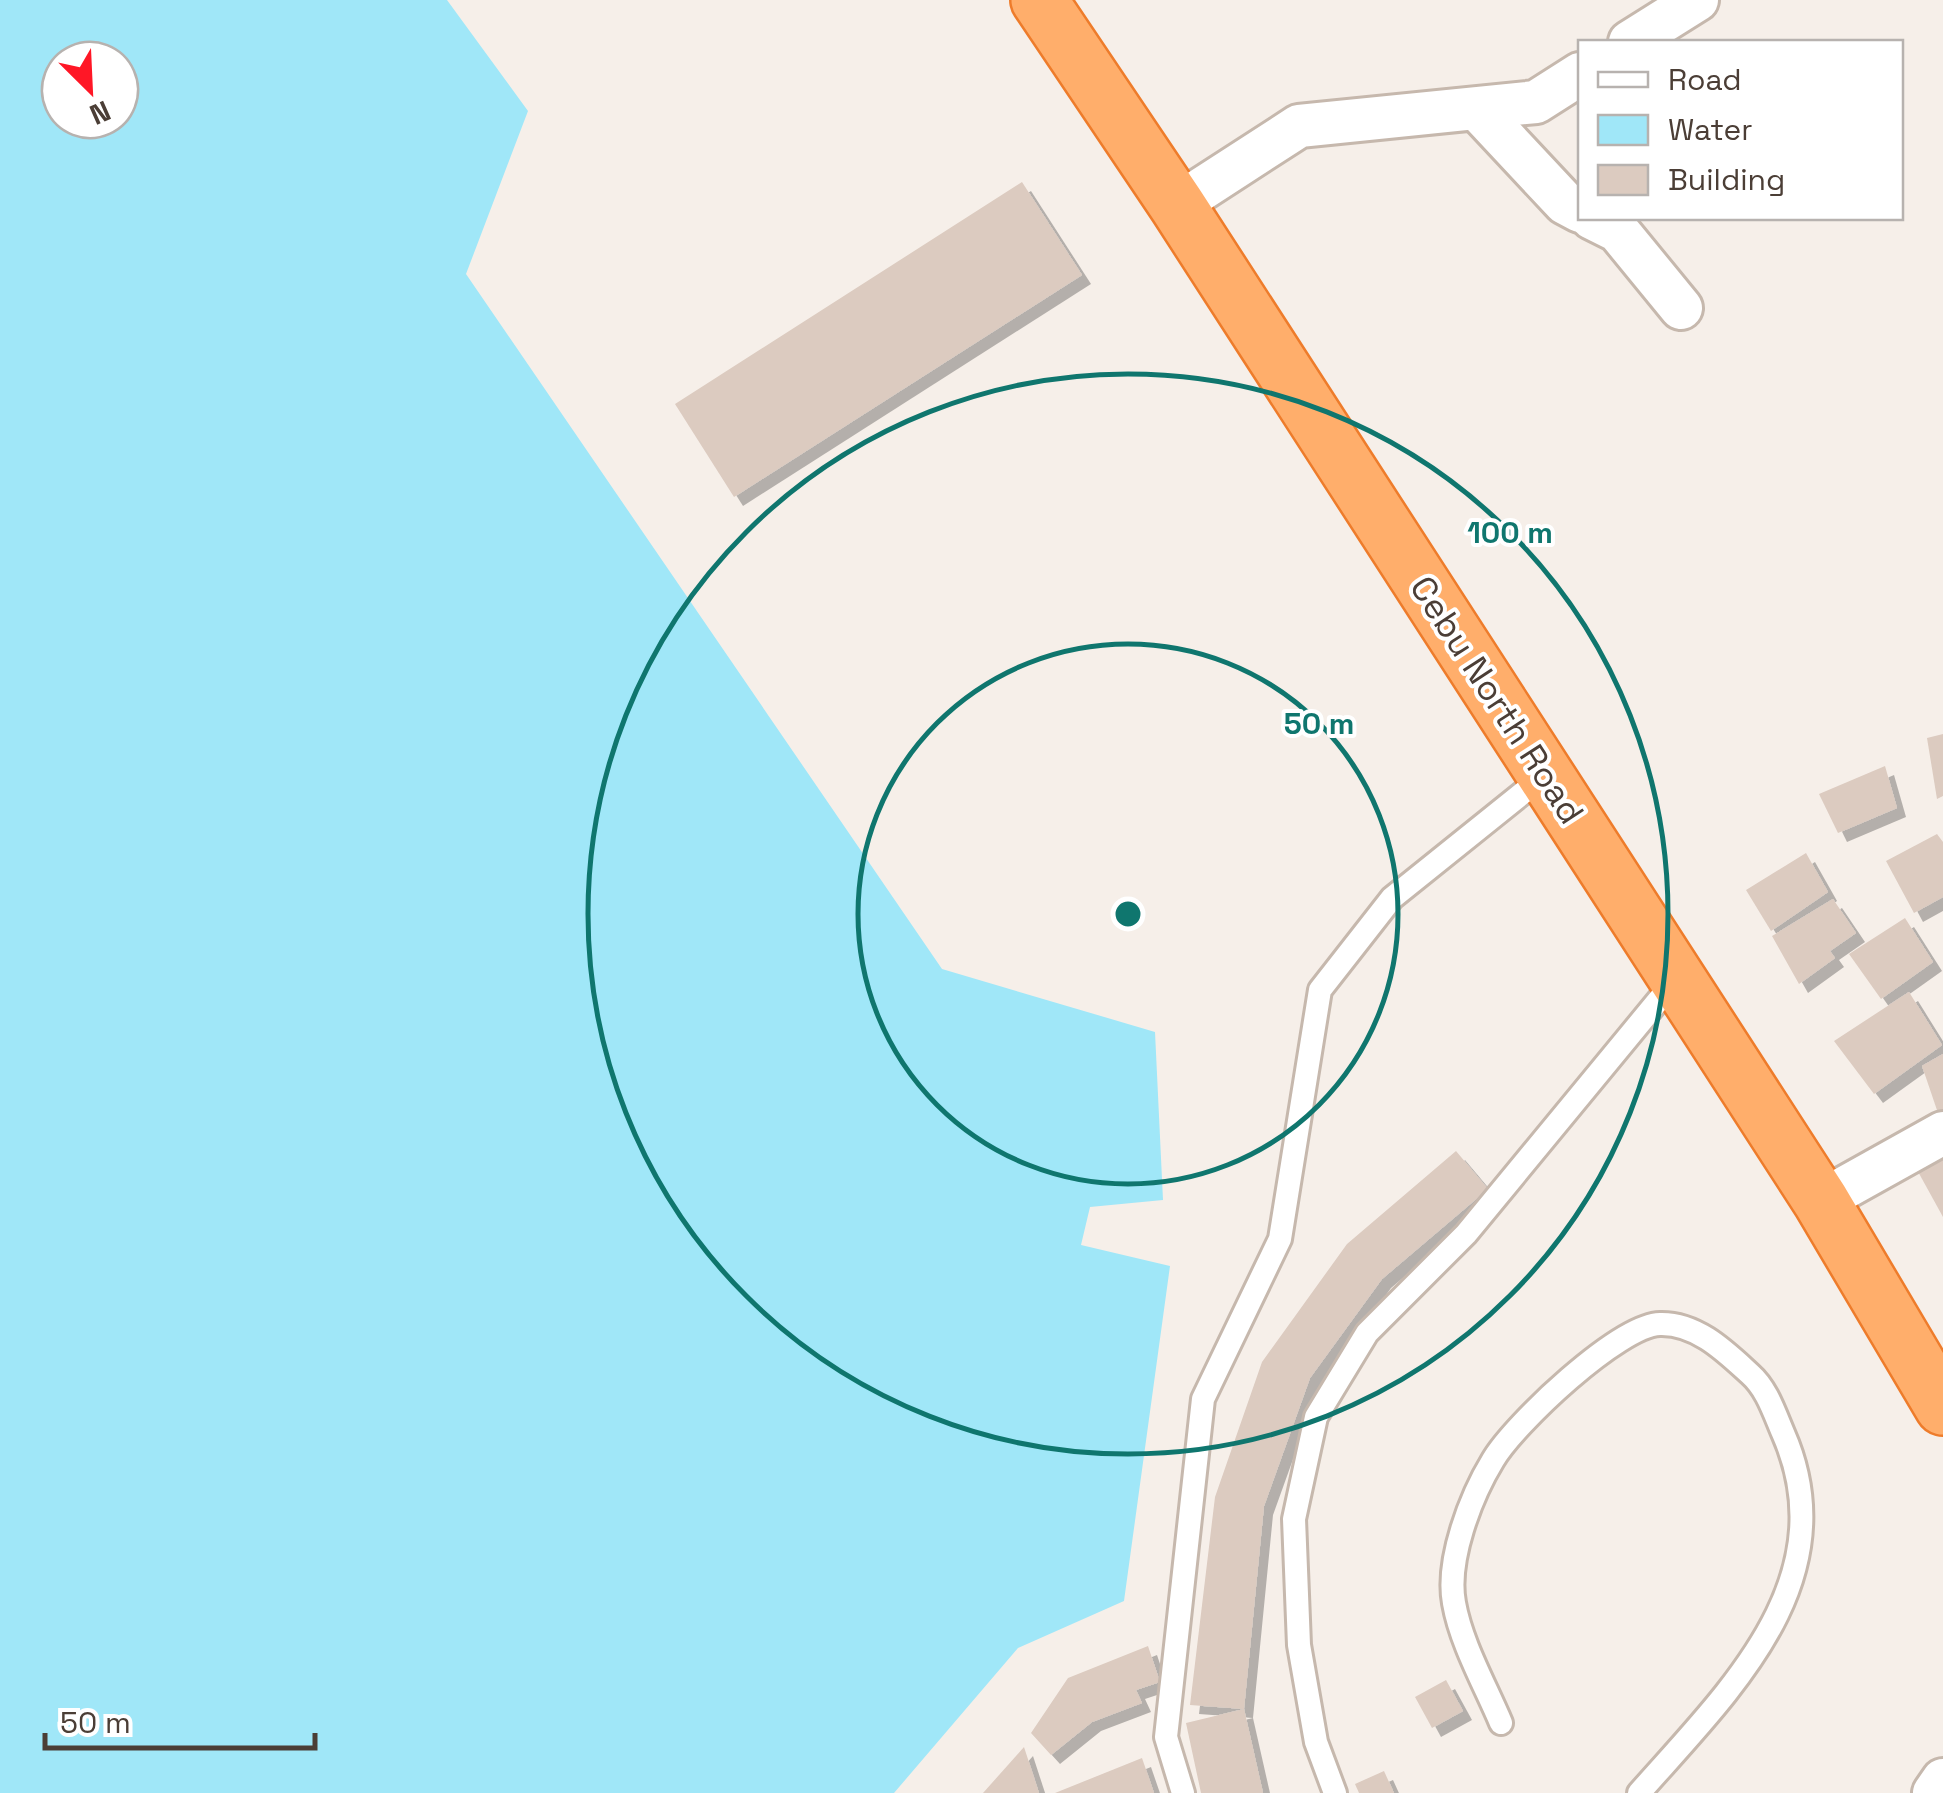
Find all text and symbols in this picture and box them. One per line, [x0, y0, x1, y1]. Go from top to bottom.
north arrow [40, 40, 140, 140]
legend [1578, 40, 1903, 220]
text: Road [1668, 60, 1742, 99]
text: N [84, 93, 116, 133]
text: Water [1668, 110, 1753, 149]
text: Building [1668, 160, 1785, 199]
text: 100 m [1467, 513, 1553, 552]
street label: Cebu North Road [1400, 568, 1594, 832]
text: 50 m [1284, 704, 1354, 743]
centre of rings [1110, 896, 1146, 932]
scale bar [45, 1688, 315, 1750]
text: 50 m [60, 1703, 131, 1742]

